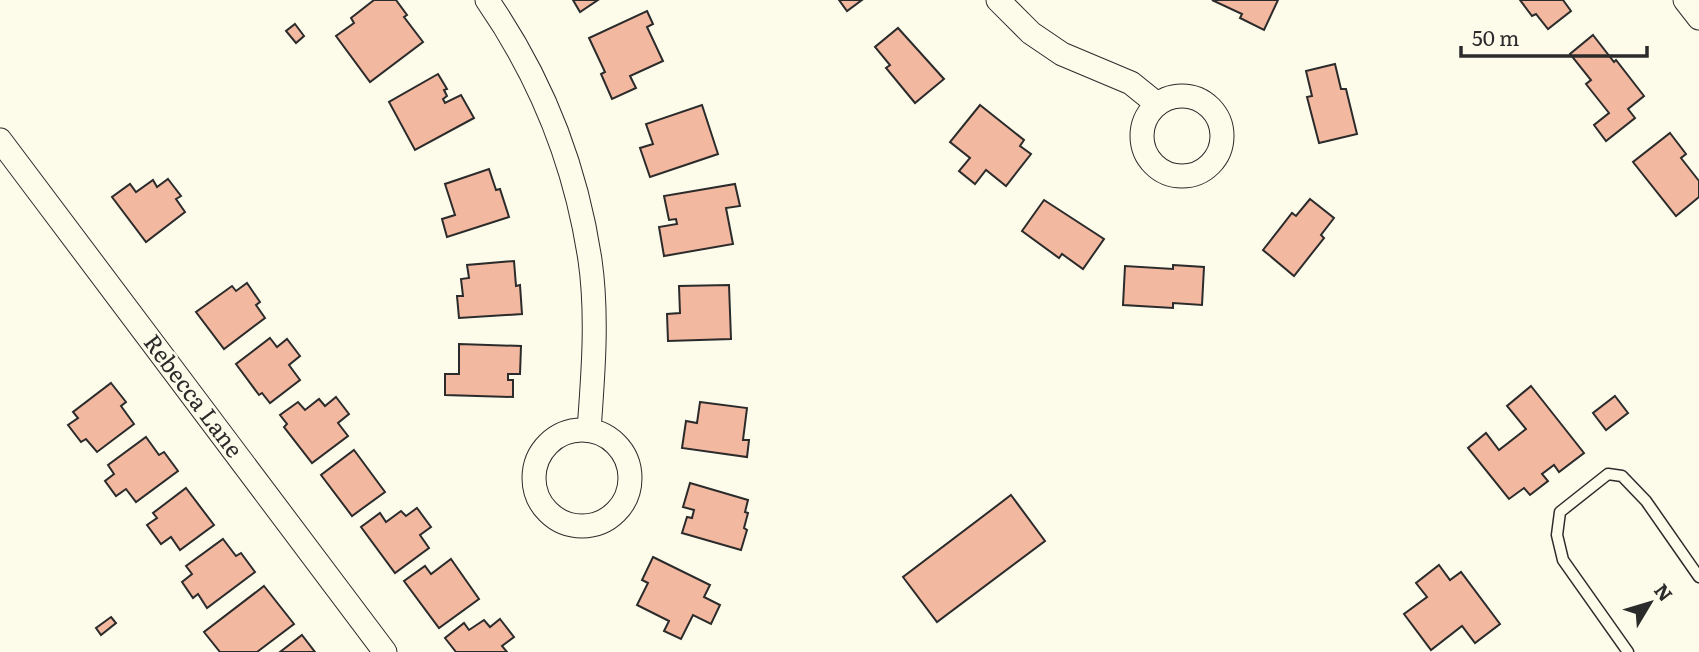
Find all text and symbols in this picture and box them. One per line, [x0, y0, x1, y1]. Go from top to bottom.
scale bar [1461, 14, 1646, 58]
text: 50 m [1472, 21, 1519, 52]
street label: Rebecca Lane [137, 326, 252, 464]
north arrow [1615, 568, 1685, 638]
text: N [1648, 577, 1680, 607]

